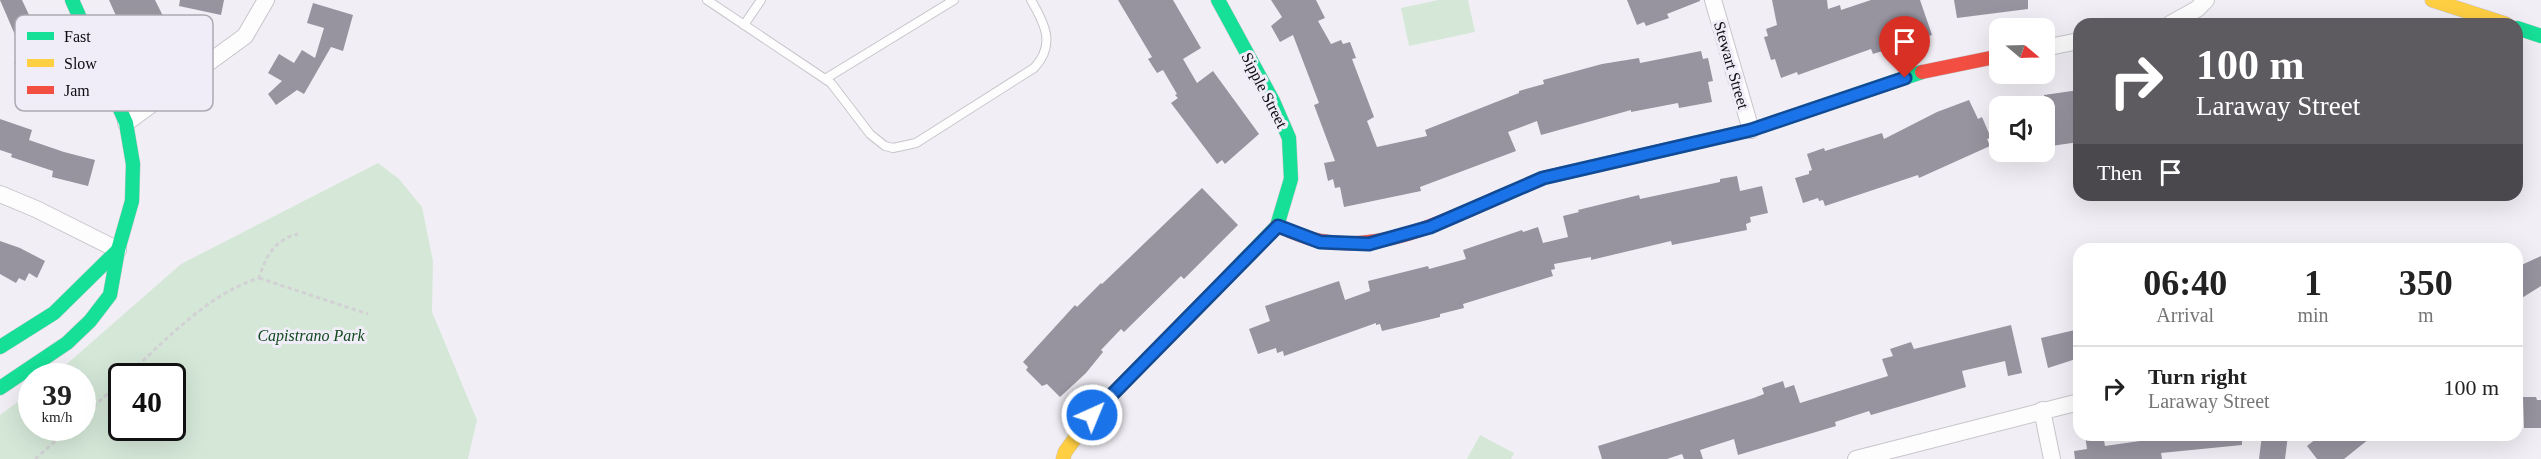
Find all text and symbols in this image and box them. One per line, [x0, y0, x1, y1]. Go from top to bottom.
legend [15, 15, 213, 111]
pin [1879, 16, 1930, 78]
north arrow [1989, 18, 2055, 84]
map controls [1989, 18, 2055, 162]
street label: Stewart Street [1711, 19, 1752, 111]
icon: arrive [1888, 25, 1921, 58]
text: Fast [64, 28, 91, 45]
icon: right [2097, 42, 2175, 120]
text: 100 m [2196, 42, 2305, 88]
street label: Sipple Street [1237, 50, 1291, 132]
text: Slow [64, 55, 97, 72]
text: Jam [64, 82, 90, 99]
text: Laraway Street [2196, 91, 2360, 121]
button: sound [1989, 96, 2055, 162]
icon: arrive [2154, 156, 2187, 189]
text: Then [2097, 160, 2142, 185]
text: 06:40 [2143, 263, 2227, 303]
text: 1 [2304, 263, 2322, 303]
text: 350 [2399, 263, 2453, 303]
text: Arrival [2156, 304, 2214, 326]
text: min [2297, 304, 2329, 326]
text: m [2418, 304, 2434, 326]
park label: Capistrano Park [257, 327, 365, 345]
speed limit sign: 40 [108, 363, 186, 441]
text: Turn right [2148, 364, 2247, 389]
icon: right [2097, 372, 2130, 405]
text: 100 m [2443, 375, 2499, 400]
text: 39 [42, 378, 72, 411]
position arrow [1060, 383, 1124, 447]
text: Laraway Street [2148, 390, 2270, 412]
text: km/h [42, 409, 72, 425]

